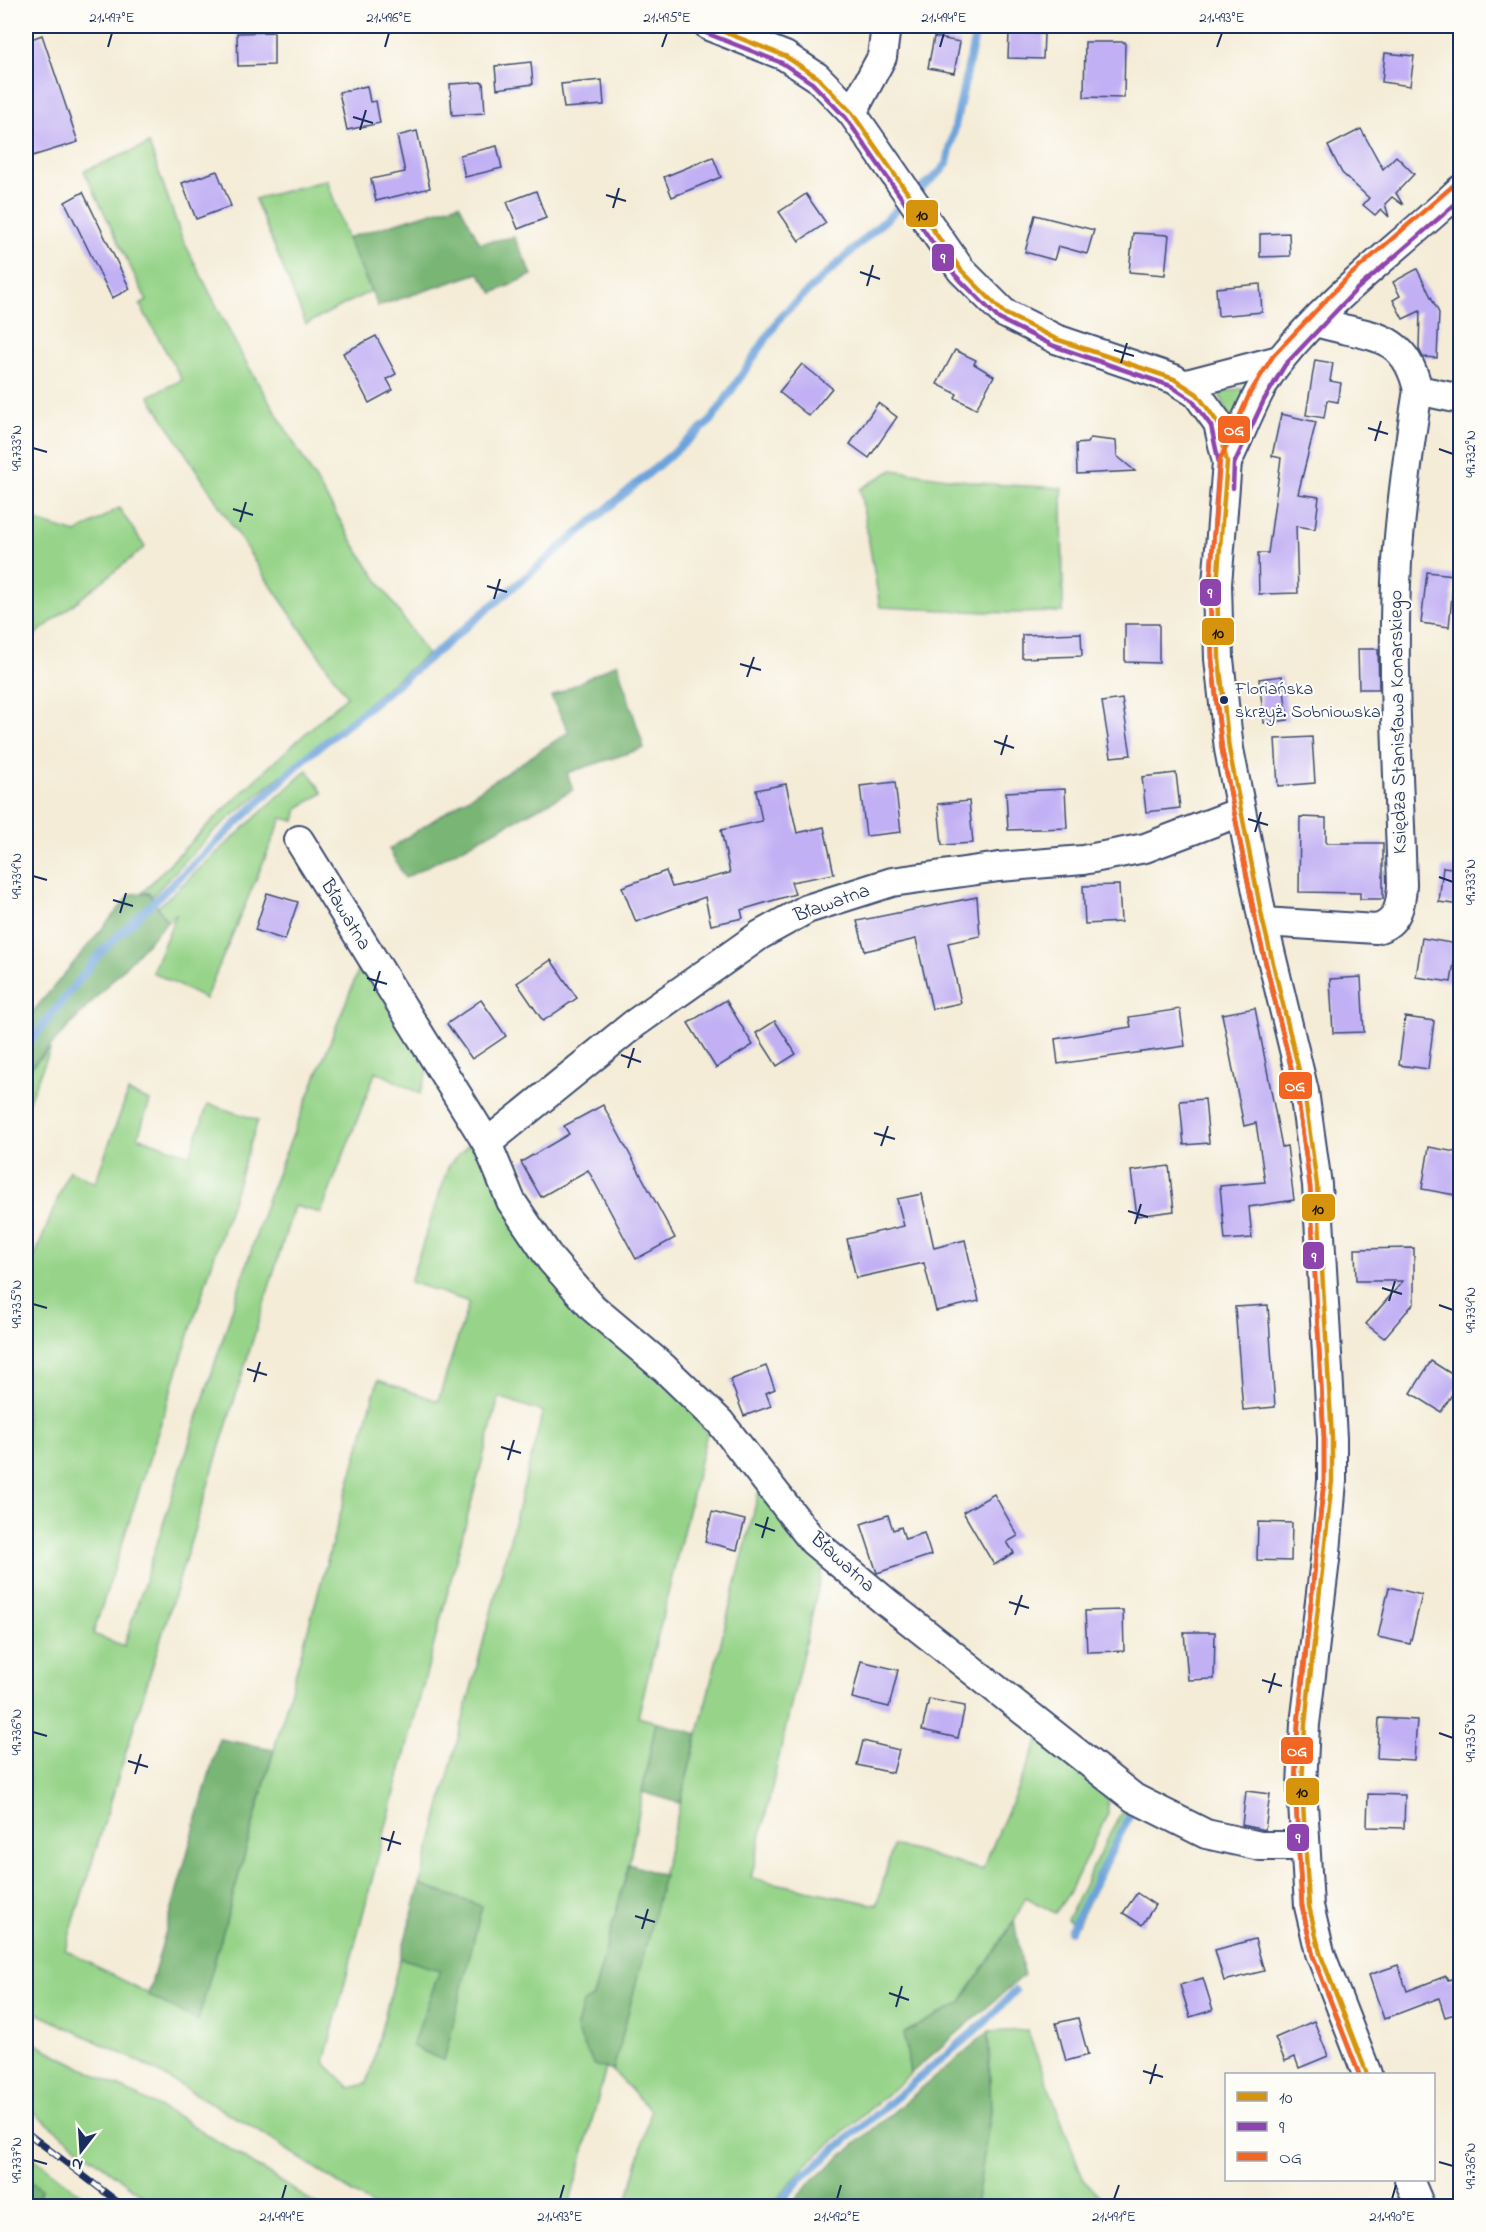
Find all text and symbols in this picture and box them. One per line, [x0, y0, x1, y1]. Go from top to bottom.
text: 21.497°E [89, 7, 135, 29]
text: 21.496°E [366, 7, 412, 29]
text: 21.495°E [643, 7, 691, 29]
text: 21.494°E [921, 7, 967, 29]
text: 21.493°E [1199, 7, 1245, 29]
line badge: 10 [905, 199, 939, 228]
text: 10 [916, 204, 928, 228]
line badge: 9 [931, 243, 955, 272]
text: 9 [940, 247, 946, 271]
line badge: OG [1217, 415, 1251, 444]
text: OG [1224, 419, 1244, 443]
text: 49.733°N [6, 425, 28, 471]
text: 49.732°N [1460, 430, 1482, 478]
line badge: 9 [1199, 578, 1222, 607]
text: 9 [1207, 582, 1213, 606]
street label: Księdza Stanisława Konarskiego [1382, 590, 1417, 854]
line badge: 10 [1201, 617, 1235, 646]
text: 10 [1212, 622, 1224, 646]
place label: Floriańska skrzyż. Sobniowska [1234, 677, 1381, 726]
marker: Floriańska skrzyż. Sobniowska [1218, 694, 1230, 706]
text: 49.734°N [6, 853, 28, 899]
text: 49.733°N [1460, 859, 1482, 905]
street label: Bławatna [312, 873, 378, 956]
street label: Bławatna [789, 877, 874, 931]
line badge: OG [1278, 1071, 1313, 1100]
text: OG [1285, 1075, 1305, 1099]
line badge: 10 [1301, 1193, 1336, 1222]
text: 10 [1312, 1198, 1324, 1222]
line badge: 9 [1302, 1241, 1325, 1270]
text: 9 [1311, 1246, 1317, 1270]
text: 49.735°N [6, 1280, 28, 1328]
text: 49.734°N [1460, 1287, 1482, 1333]
street label: Bławatna [802, 1525, 881, 1600]
text: 49.736°N [6, 1709, 28, 1755]
text: 49.735°N [1460, 1714, 1482, 1762]
line badge: OG [1280, 1736, 1314, 1765]
text: OG [1287, 1740, 1307, 1764]
line badge: 10 [1285, 1777, 1320, 1806]
text: 10 [1296, 1781, 1308, 1805]
line badge: 9 [1286, 1823, 1310, 1852]
text: 9 [1295, 1827, 1301, 1851]
legend [1225, 2073, 1435, 2181]
text: 10 [1279, 2086, 1293, 2112]
text: 9 [1279, 2116, 1285, 2142]
north arrow [51, 2121, 111, 2181]
text: 49.737°N [6, 2137, 28, 2183]
text: 49.736°N [1460, 2143, 1482, 2189]
text: OG [1279, 2146, 1302, 2172]
text: N [68, 2150, 86, 2176]
text: 21.494°E [259, 2206, 305, 2228]
text: 21.493°E [537, 2206, 583, 2228]
text: 21.492°E [814, 2206, 860, 2228]
text: 21.491°E [1092, 2206, 1136, 2228]
text: 21.490°E [1369, 2206, 1415, 2228]

